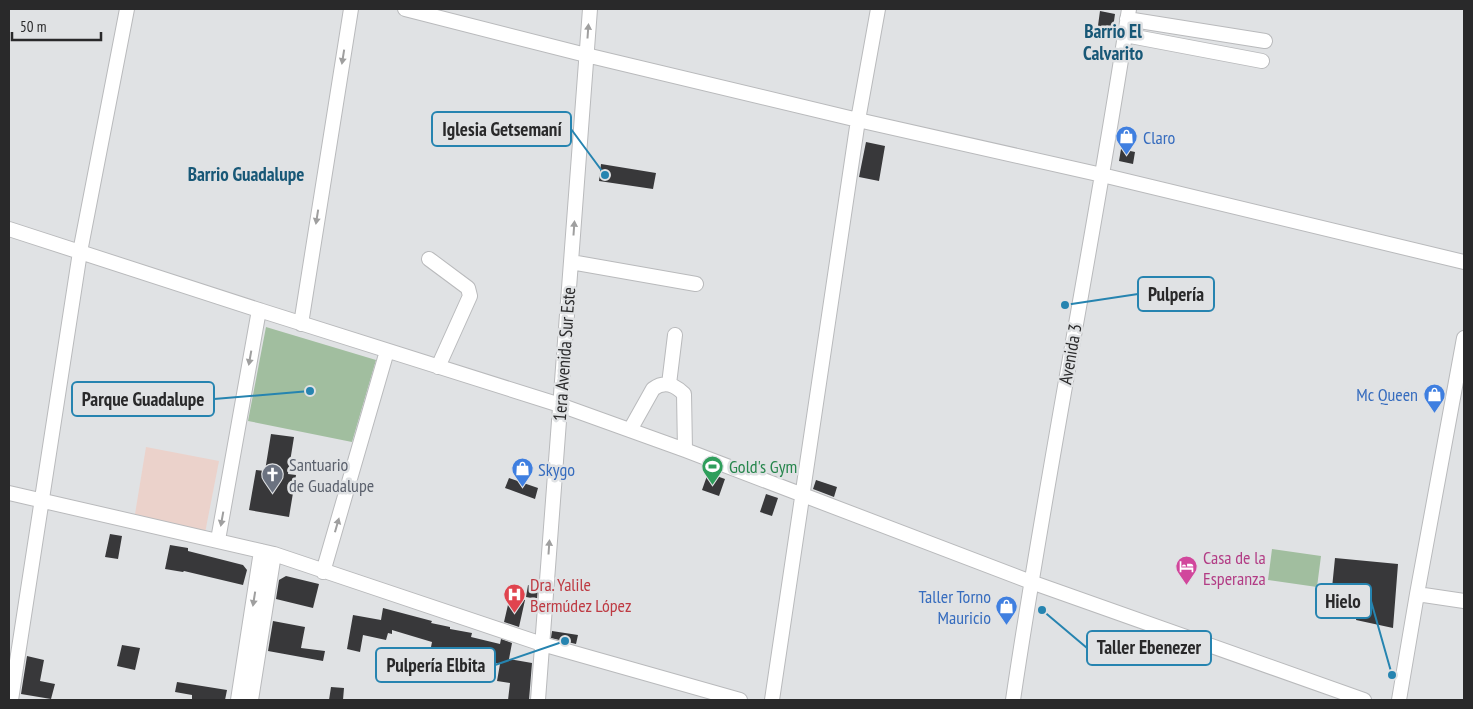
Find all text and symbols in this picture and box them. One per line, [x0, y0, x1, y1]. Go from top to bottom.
scale bar [12, 10, 101, 42]
text: 50 m [20, 17, 46, 36]
district label: Barrio El Calvarito [1083, 19, 1143, 65]
one-way arrow [584, 23, 592, 39]
one-way arrow [339, 49, 347, 65]
callout: Iglesia Getsemaní [432, 112, 571, 146]
text: Iglesia Getsemaní [442, 117, 562, 141]
shop icon: Claro [1115, 125, 1139, 156]
place label: Claro [1143, 126, 1176, 149]
district label: Barrio Guadalupe [188, 162, 304, 186]
one-way arrow [313, 210, 321, 226]
one-way arrow [570, 220, 578, 236]
callout: Pulpería [1138, 277, 1214, 311]
text: Pulpería [1148, 282, 1204, 306]
street label: 1era Avenida Sur Este [548, 286, 580, 422]
street label: Avenida 3 [1053, 322, 1087, 386]
one-way arrow [246, 351, 254, 367]
callout: Parque Guadalupe [72, 382, 214, 416]
shop icon: Mc Queen [1422, 382, 1446, 413]
place label: Mc Queen [1356, 383, 1418, 406]
text: Parque Guadalupe [82, 387, 204, 411]
place label: Santuario de Guadalupe [289, 453, 374, 497]
sports icon: Gold's Gym [701, 454, 725, 485]
place label: Gold's Gym [729, 455, 797, 478]
shop icon: Skygo [510, 457, 534, 488]
place label: Skygo [538, 458, 575, 481]
church icon: Santuario de Guadalupe [261, 462, 285, 493]
one-way arrow [218, 511, 226, 527]
one-way arrow [333, 517, 341, 532]
one-way arrow [545, 539, 553, 555]
place label: Casa de la Esperanza [1203, 546, 1266, 590]
hotel icon: Casa de la Esperanza [1175, 555, 1199, 586]
place label: Dra. Yalile Bermúdez López [530, 573, 631, 617]
hospital icon: Dra. Yalile Bermúdez López [502, 582, 526, 613]
callout: Hielo [1316, 584, 1371, 618]
place label: Taller Torno Mauricio [919, 585, 991, 629]
text: Hielo [1325, 589, 1361, 613]
one-way arrow [249, 591, 257, 607]
shop icon: Taller Torno Mauricio [995, 594, 1019, 625]
callout: Taller Ebenezer [1087, 631, 1211, 665]
text: Taller Ebenezer [1097, 635, 1202, 659]
callout: Pulpería Elbita [376, 648, 495, 682]
text: Pulpería Elbita [387, 653, 486, 677]

